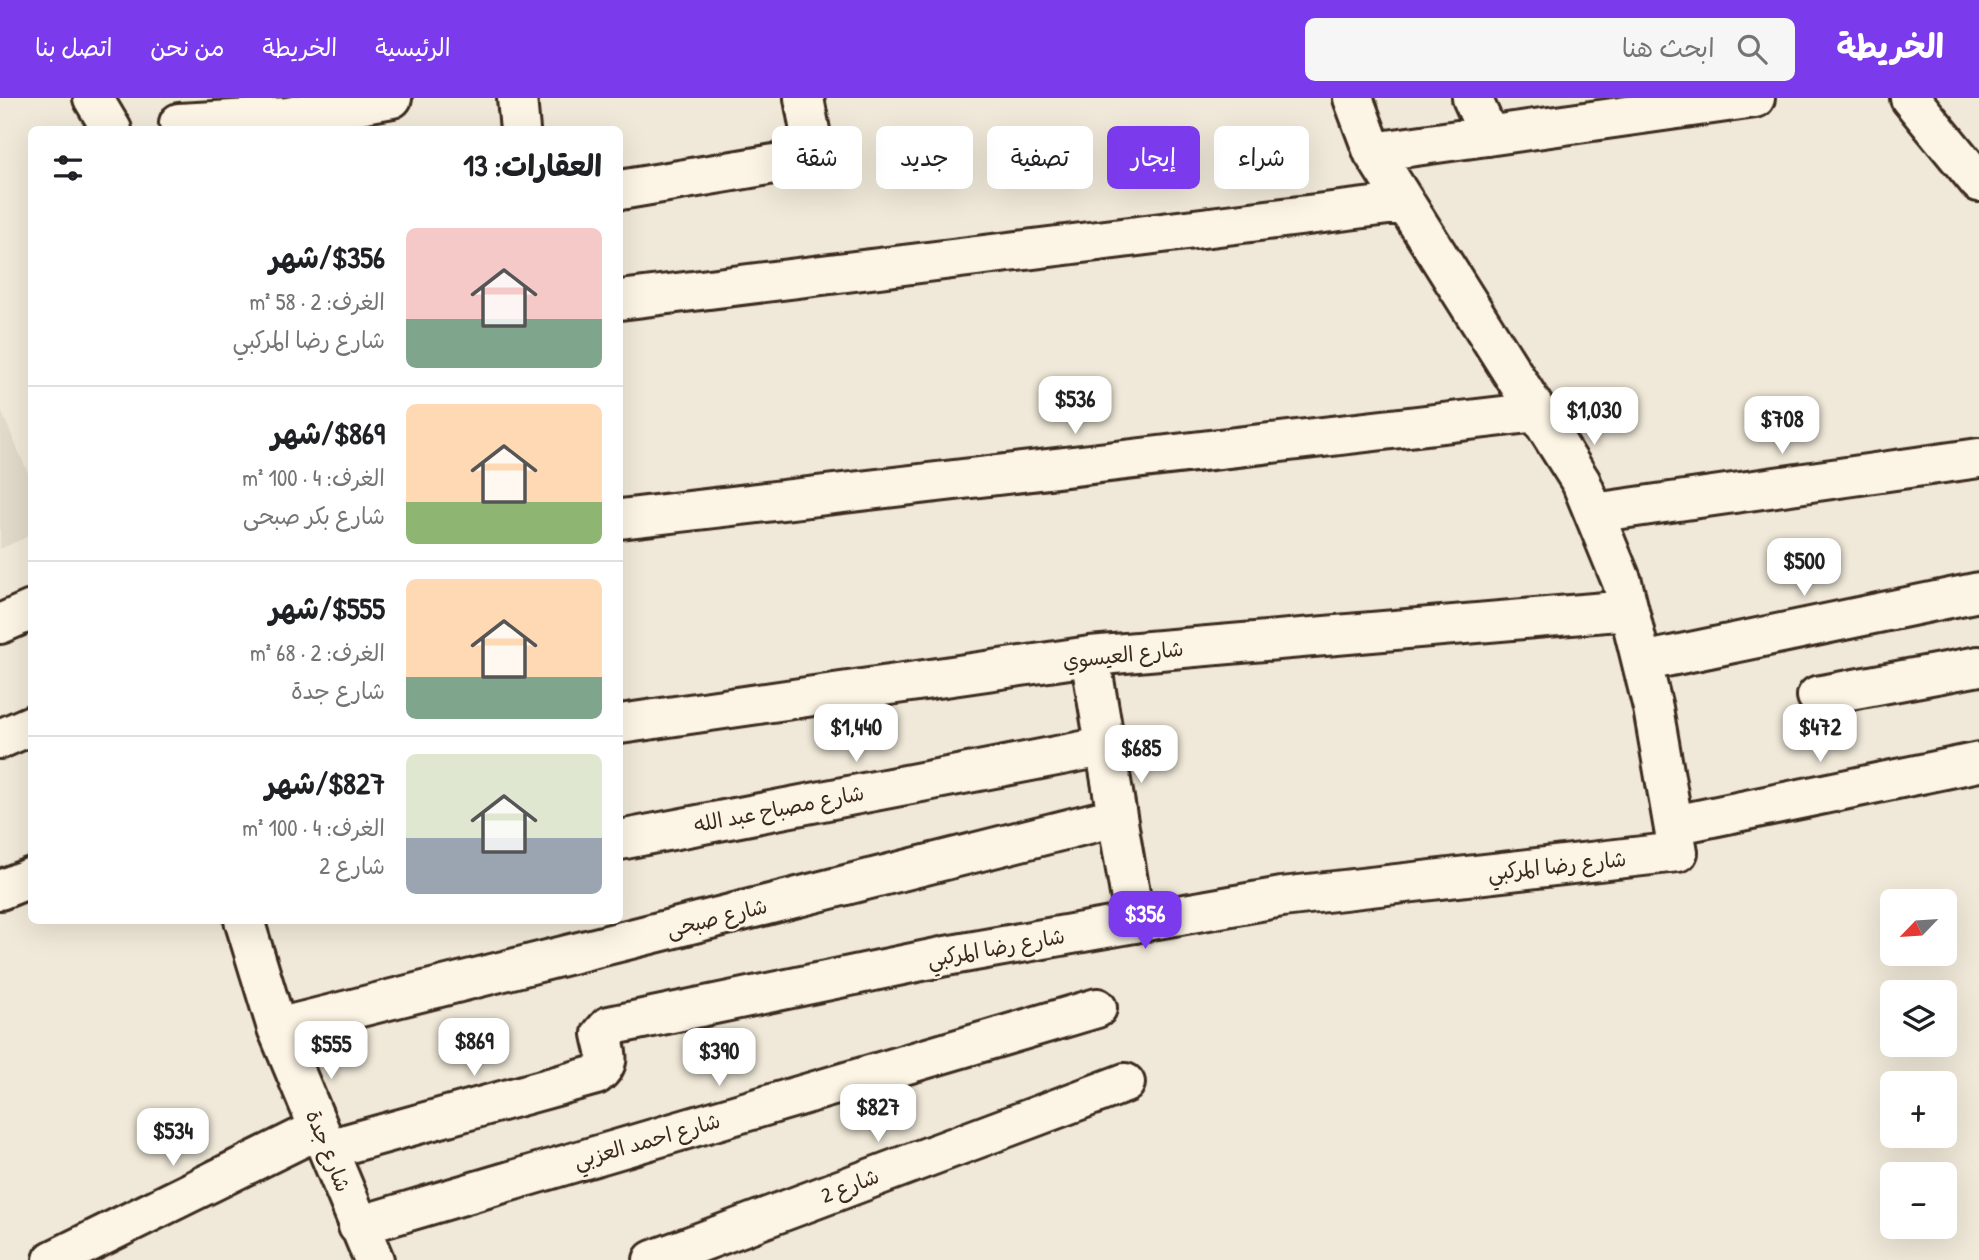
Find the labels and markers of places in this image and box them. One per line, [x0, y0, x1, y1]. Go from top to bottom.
pin: $536 [1034, 376, 1116, 436]
pin: $1,030 [1537, 388, 1651, 447]
pin: $708 [1741, 396, 1823, 456]
pin: $500 [1763, 538, 1845, 598]
pin: $1,440 [799, 704, 913, 764]
pin: $472 [1779, 704, 1861, 764]
pin: $685 [1100, 726, 1182, 785]
pin: $356 [1104, 892, 1186, 951]
pin: $869 [433, 1018, 515, 1078]
pin: $555 [290, 1021, 372, 1081]
pin: $390 [678, 1028, 760, 1088]
pin: $827 [837, 1084, 919, 1144]
pin: $534 [132, 1108, 214, 1168]

